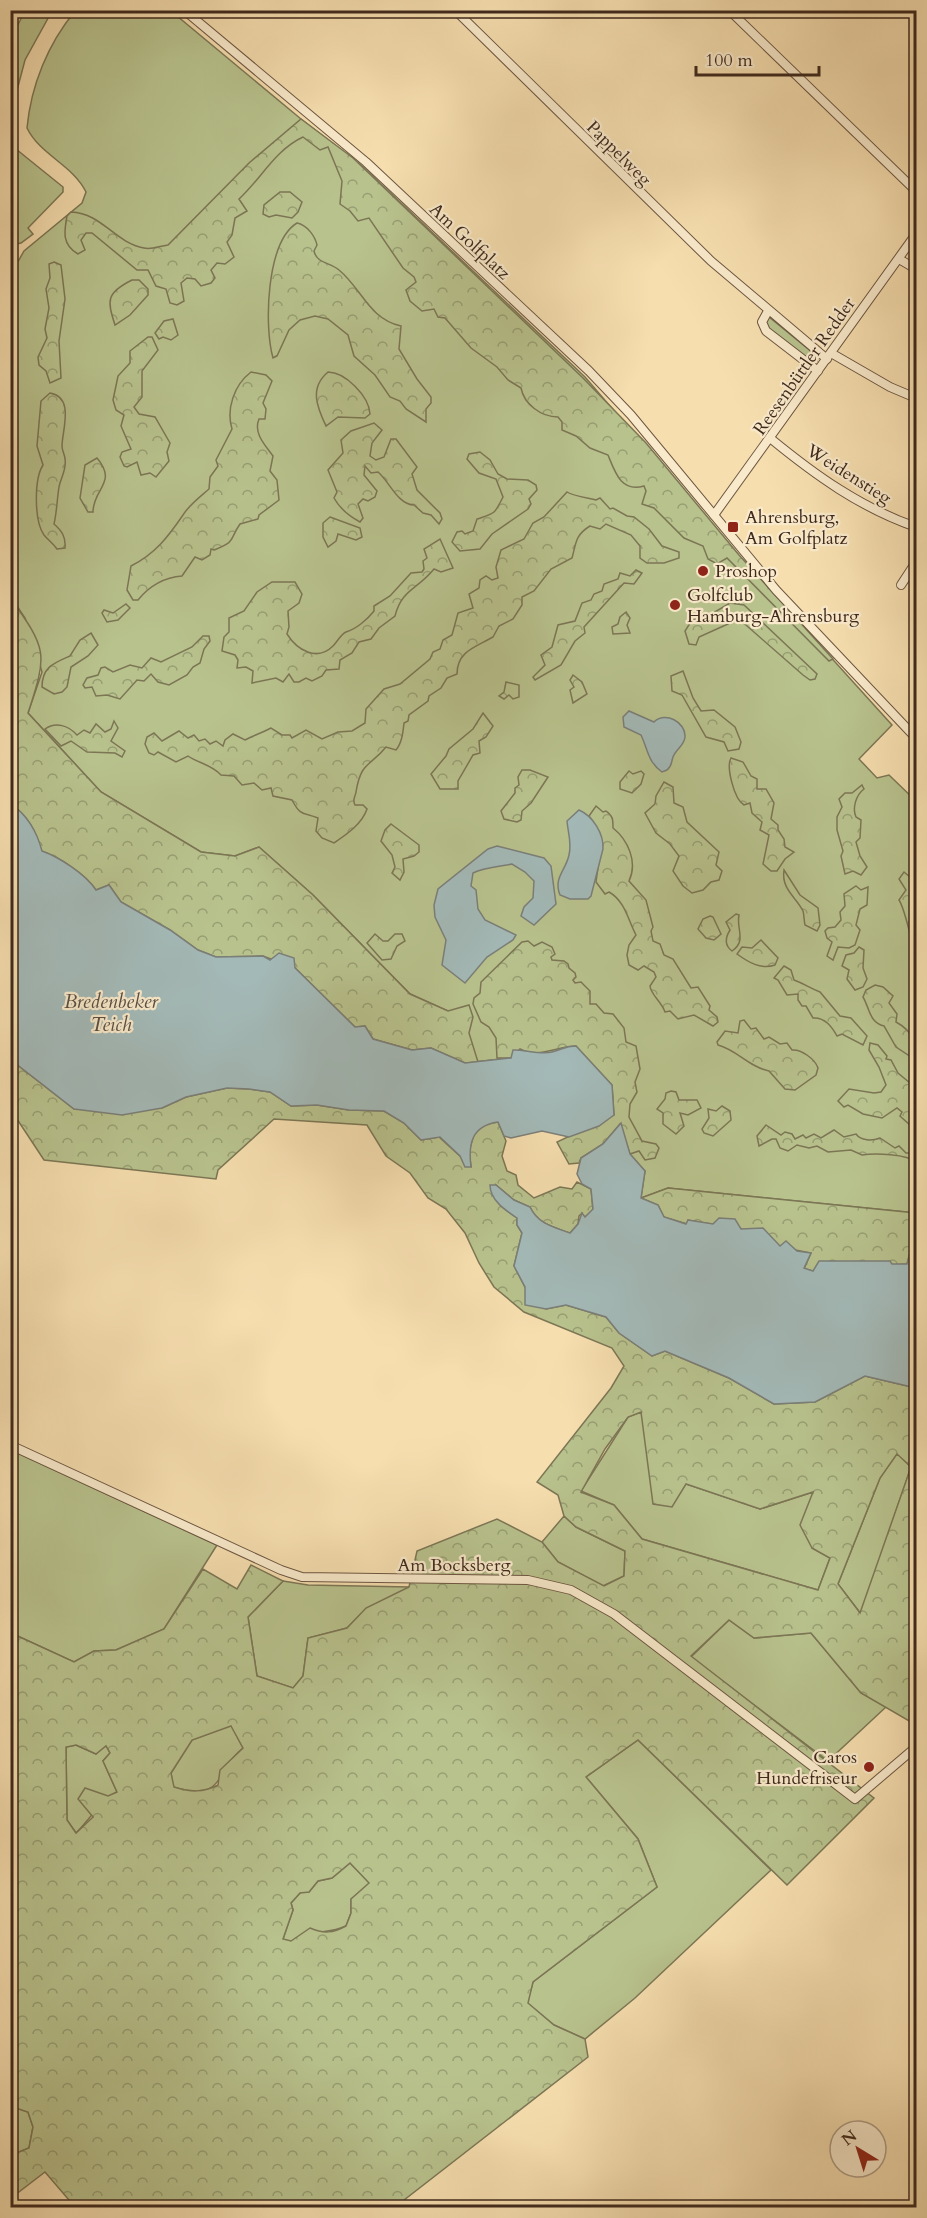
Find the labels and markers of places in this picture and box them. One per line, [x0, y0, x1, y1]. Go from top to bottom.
place label: Ahrensburg, Am Golfplatz [745, 505, 848, 551]
marker: Ahrensburg, Am Golfplatz [726, 520, 740, 534]
place label: Proshop [715, 559, 777, 584]
marker: Proshop [696, 564, 710, 578]
place label: Golfclub Hamburg-Ahrensburg [687, 583, 860, 629]
marker: Golfclub Hamburg-Ahrensburg [668, 598, 682, 612]
place label: Caros Hundefriseur [756, 1745, 857, 1791]
marker: Caros Hundefriseur [862, 1760, 876, 1774]

